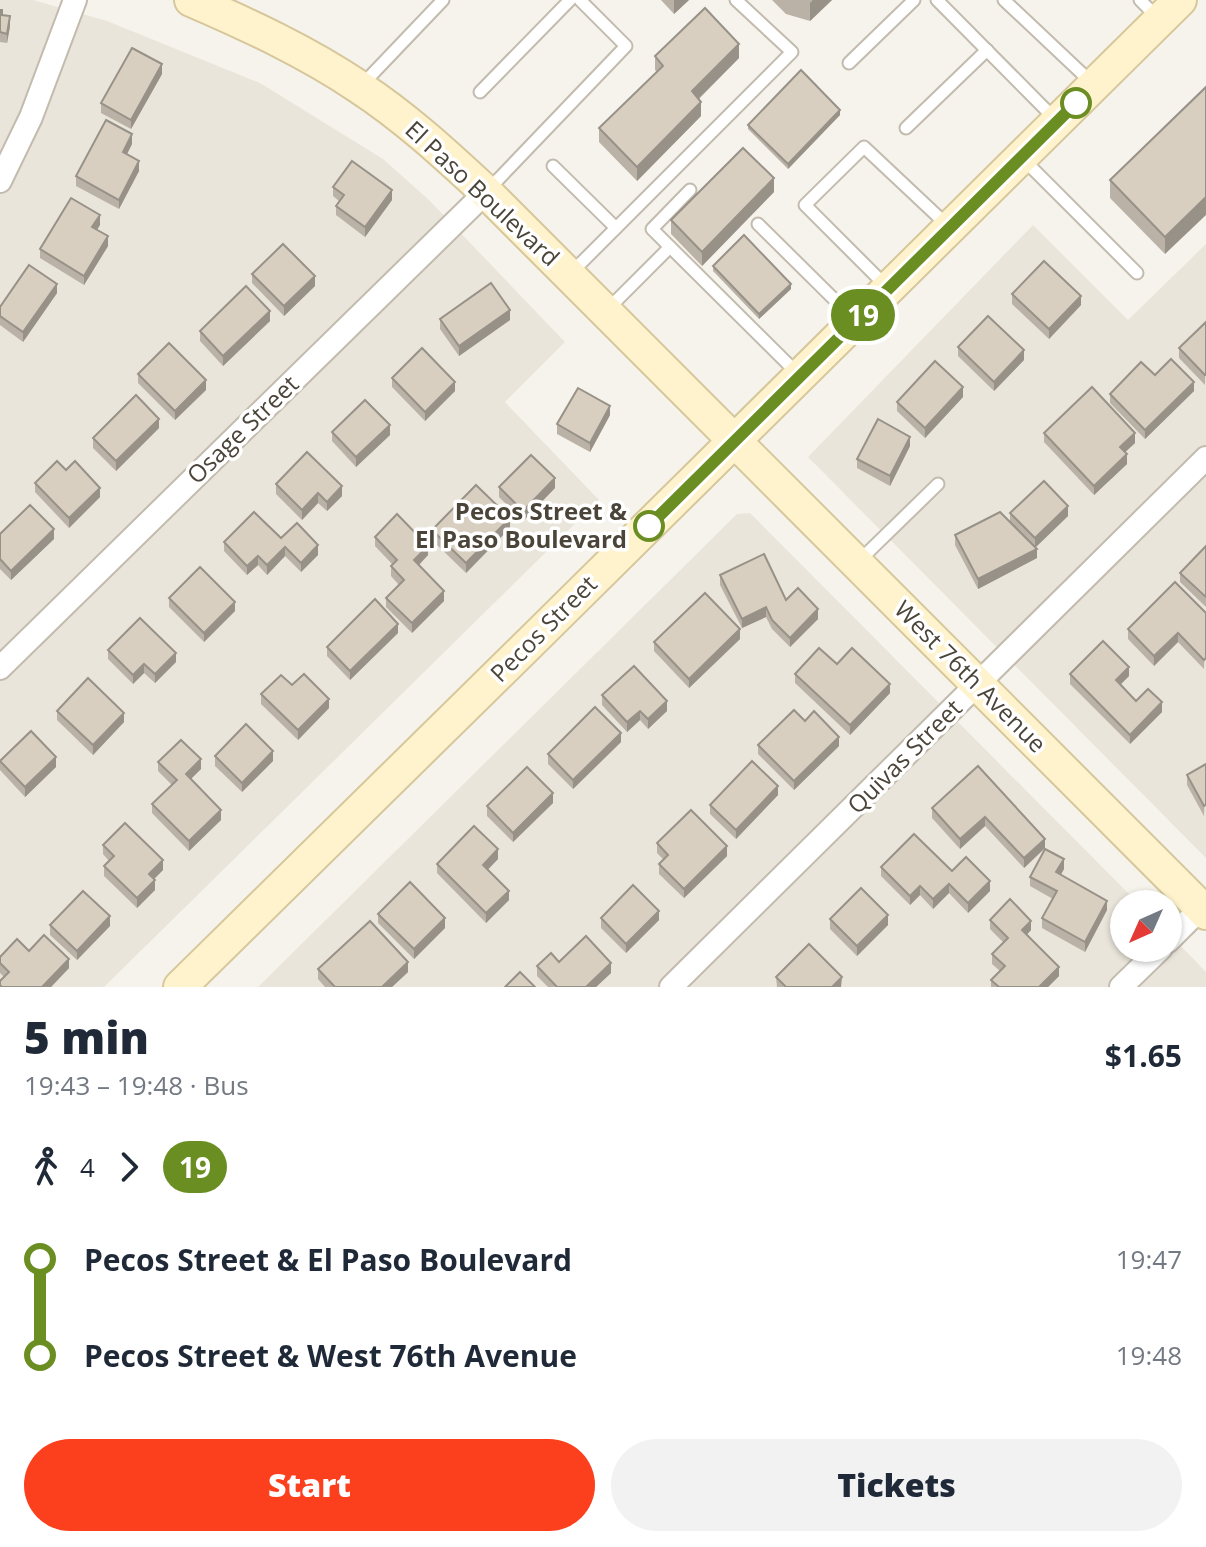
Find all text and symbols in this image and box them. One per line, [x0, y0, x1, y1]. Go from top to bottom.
unlabelled marker [1061, 88, 1091, 118]
street label: El Paso Boulevard [399, 113, 567, 273]
line badge: 19 [827, 289, 899, 341]
text: 19 [847, 296, 879, 334]
street label: Osage Street [179, 367, 305, 491]
place label: Pecos Street & El Paso Boulevard [415, 494, 627, 555]
marker: Pecos Street & El Paso Boulevard [634, 511, 664, 541]
street label: Pecos Street [482, 567, 604, 689]
street label: West 76th Avenue [888, 593, 1054, 759]
street label: Quivas Street [839, 691, 968, 820]
north arrow [1110, 890, 1182, 962]
map controls [1110, 890, 1182, 962]
text: 5 min [24, 1007, 149, 1067]
text: $1.65 [1105, 1035, 1182, 1076]
text: 19:43 – 19:48 · Bus [24, 1067, 249, 1103]
icon: walk [24, 1145, 68, 1189]
icon: forward [107, 1145, 151, 1189]
text: 19 [179, 1148, 211, 1186]
text: 4 [80, 1149, 95, 1185]
text: Pecos Street & El Paso Boulevard [84, 1239, 572, 1280]
text: 19:47 [1116, 1241, 1182, 1277]
text: Pecos Street & West 76th Avenue [84, 1335, 577, 1376]
text: 19:48 [1116, 1337, 1182, 1373]
button: Start [24, 1439, 595, 1531]
button: Tickets [611, 1439, 1182, 1531]

